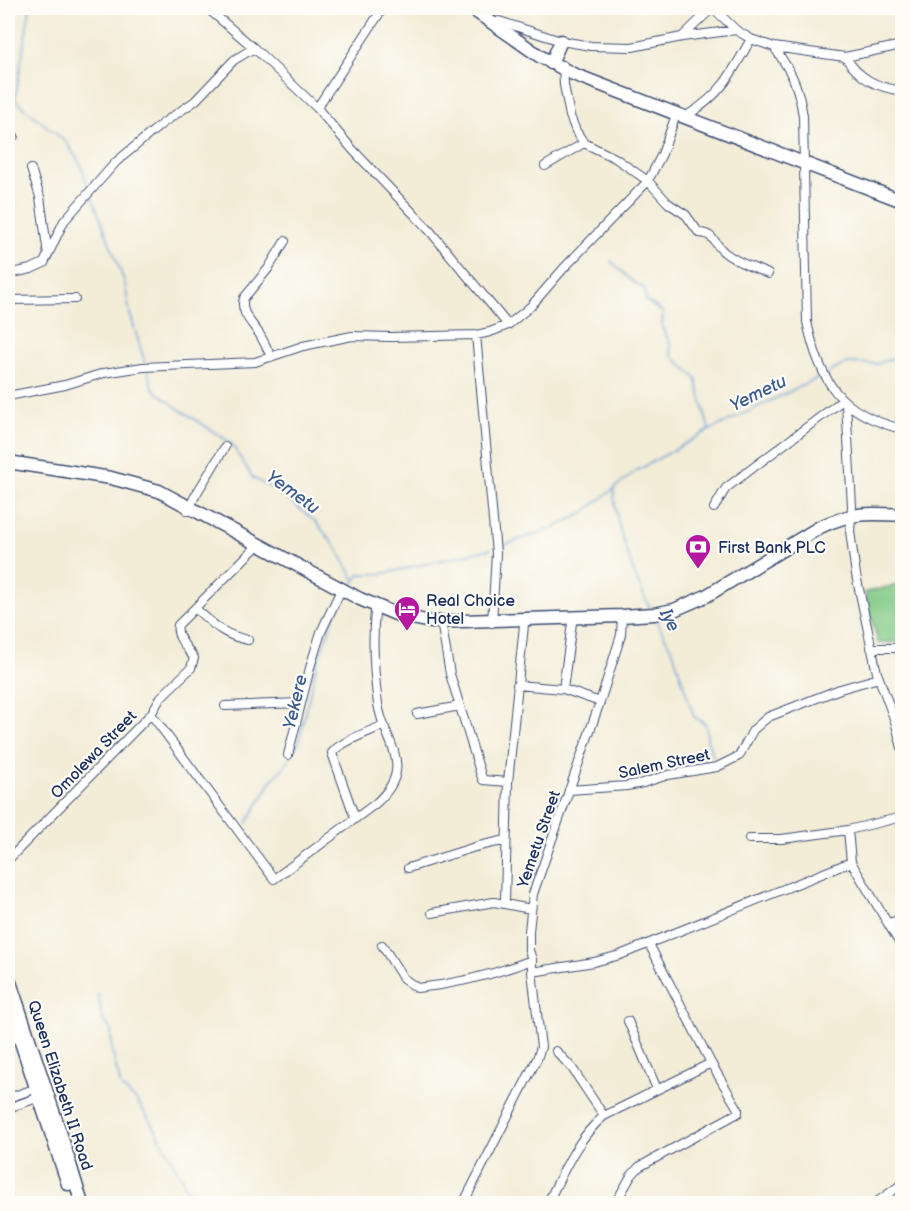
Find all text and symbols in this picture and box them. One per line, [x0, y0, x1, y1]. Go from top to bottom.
water label: Yemetu [726, 371, 790, 416]
water label: Yemetu [262, 466, 323, 519]
bank icon: First Bank PLC [683, 532, 713, 570]
place label: First Bank PLC [718, 539, 826, 558]
place label: Real Choice Hotel [426, 592, 515, 629]
hotel icon: Real Choice Hotel [392, 594, 422, 632]
water label: Iye [655, 604, 684, 635]
water label: Yekere [279, 673, 312, 731]
street label: Omolewa Street [47, 707, 141, 803]
street label: Salem Street [617, 746, 712, 783]
street label: Yemetu Street [514, 788, 565, 892]
street label: Queen Elizabeth II Road [23, 998, 96, 1173]

